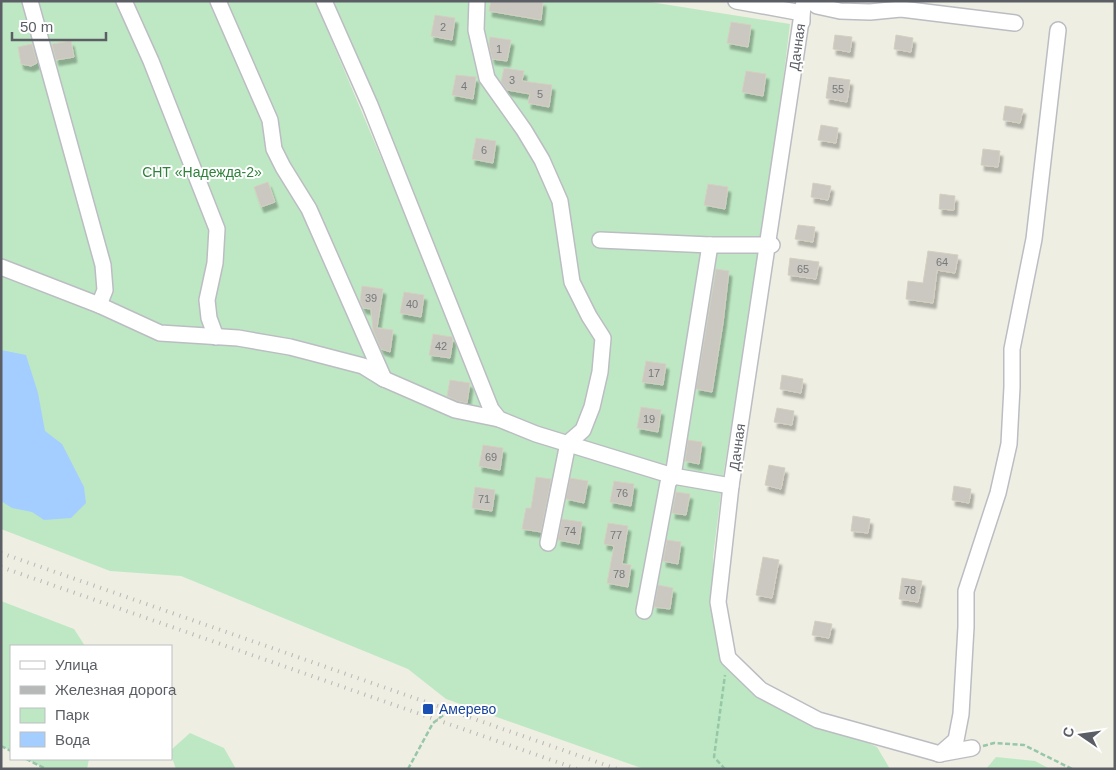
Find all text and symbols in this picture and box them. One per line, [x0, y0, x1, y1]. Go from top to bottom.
scale bar [12, 10, 106, 42]
text: 50 m [20, 18, 53, 35]
house number: 2 [440, 21, 446, 33]
street label: Дачная [786, 22, 808, 72]
house number: 1 [496, 43, 502, 55]
house number: 3 [509, 74, 515, 86]
house number: 4 [461, 80, 467, 92]
house number: 55 [832, 83, 844, 95]
house number: 5 [537, 88, 543, 100]
house number: 6 [481, 144, 487, 156]
park label: СНТ «Надежда-2» [142, 164, 262, 180]
house number: 64 [936, 256, 948, 268]
house number: 65 [797, 263, 809, 275]
house number: 39 [365, 292, 377, 304]
house number: 40 [406, 298, 418, 310]
house number: 42 [435, 340, 447, 352]
house number: 17 [648, 367, 660, 379]
house number: 19 [643, 413, 655, 425]
street label: Дачная [726, 422, 748, 472]
house number: 69 [485, 451, 497, 463]
house number: 76 [616, 487, 628, 499]
house number: 71 [478, 493, 490, 505]
house number: 74 [564, 525, 576, 537]
house number: 77 [610, 529, 622, 541]
house number: 78 [613, 568, 625, 580]
house number: 78 [904, 584, 916, 596]
legend [10, 645, 172, 760]
text: Улица [55, 656, 98, 673]
text: Железная дорога [55, 681, 177, 698]
place label: Амерево [439, 701, 497, 717]
marker: Амерево [421, 702, 435, 716]
text: Парк [55, 706, 89, 723]
north arrow [1056, 710, 1106, 760]
text: С [1059, 725, 1077, 739]
text: Вода [55, 731, 91, 748]

